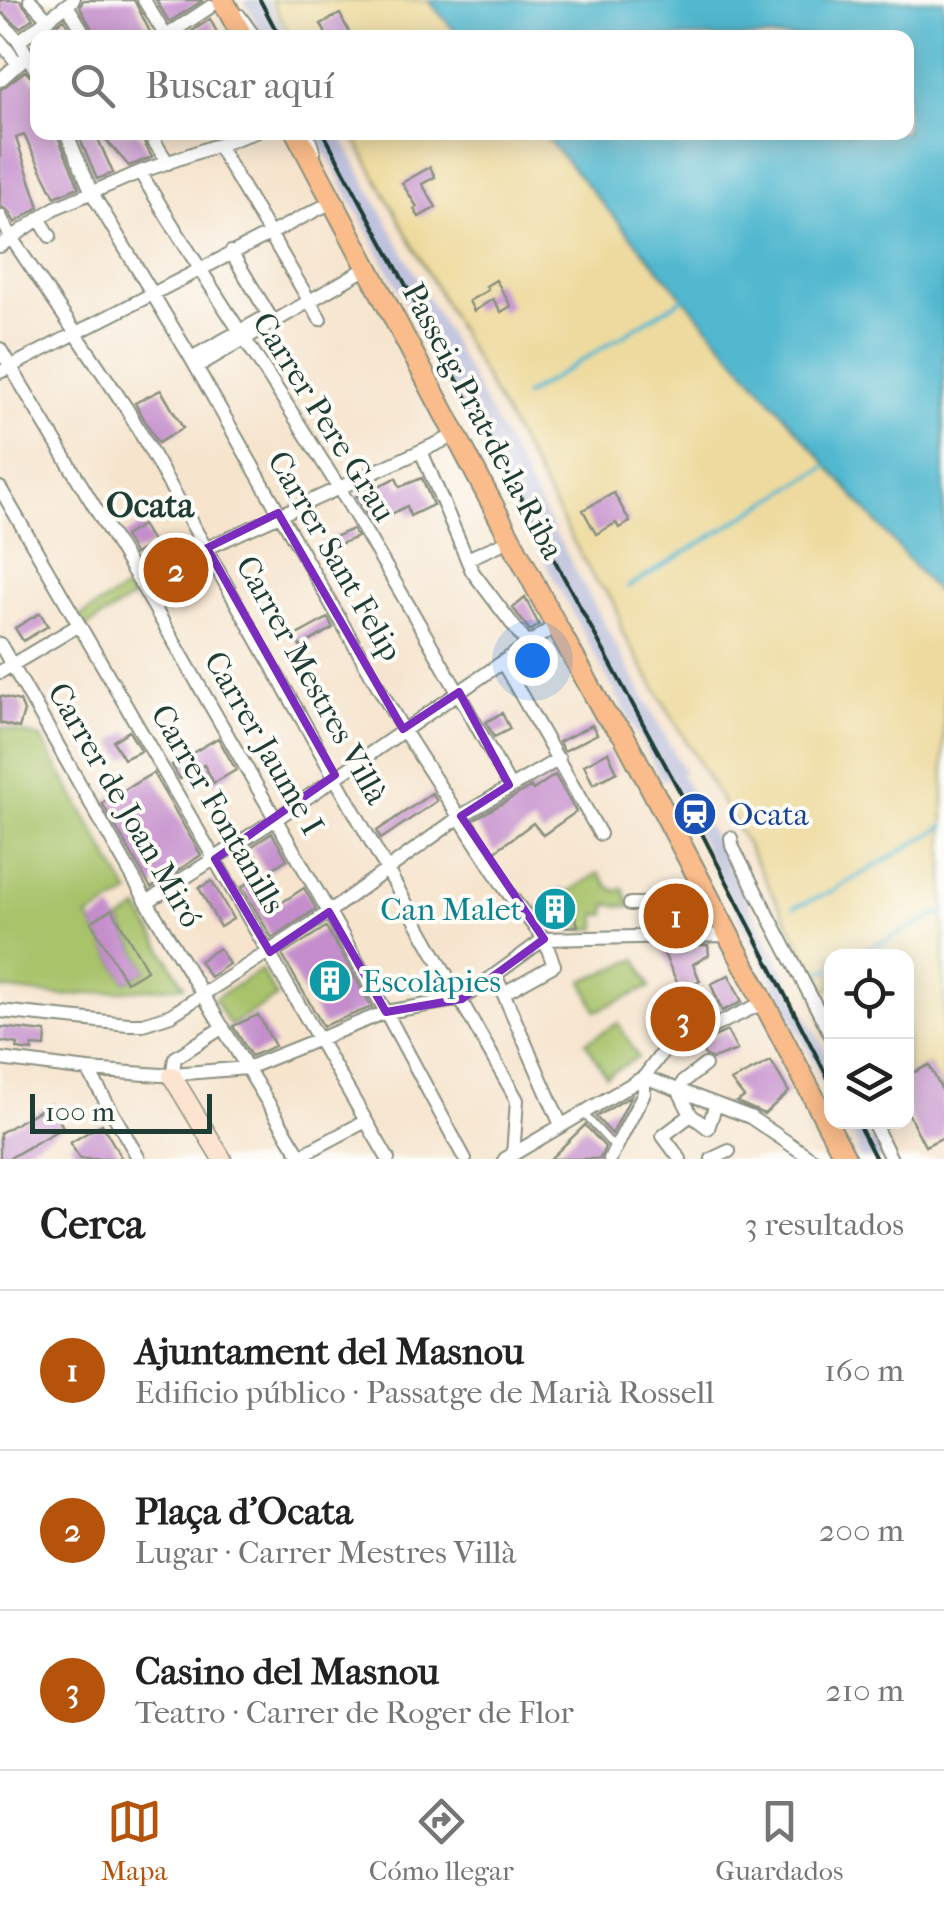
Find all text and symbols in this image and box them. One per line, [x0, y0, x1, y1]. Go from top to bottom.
search box [30, 30, 914, 140]
icon: search [65, 58, 120, 113]
text: Buscar aquí [145, 63, 334, 108]
street label: Passeig Prat de la Riba [395, 277, 572, 566]
street label: Carrer Pere Grau [245, 306, 403, 528]
street label: Carrer Sant Felip [260, 445, 410, 667]
district label: Ocata [106, 485, 195, 526]
pin: 2 [144, 532, 208, 608]
street label: Carrer Mestres Villà [228, 549, 396, 812]
your location [507, 635, 558, 686]
street label: Carrer Jaume I [197, 645, 331, 841]
street label: Carrer de Joan Miró [40, 676, 210, 934]
street label: Carrer Fontanills [143, 698, 293, 920]
station icon: Ocata [672, 791, 718, 837]
place label: Ocata [728, 796, 810, 833]
pin: 1 [644, 878, 708, 954]
building icon: Can Malet [532, 886, 578, 932]
place label: Can Malet [380, 891, 523, 928]
map controls [824, 949, 914, 1129]
button: locate [824, 949, 914, 1039]
building icon: Escolàpies [307, 958, 353, 1004]
place label: Escolàpies [362, 963, 501, 1000]
pin: 3 [650, 982, 716, 1056]
button: layers [824, 1039, 914, 1129]
scale bar [30, 1089, 212, 1134]
text: 100 m [45, 1095, 115, 1128]
text: Cerca [40, 1200, 145, 1249]
text: 3 resultados [745, 1206, 904, 1243]
text: Ajuntament del Masnou [135, 1329, 524, 1374]
text: 1 [67, 1352, 78, 1389]
text: 160 m [824, 1352, 904, 1389]
text: Edificio público · Passatge de Marià Rossell [135, 1374, 714, 1411]
text: Plaça d'Ocata [135, 1489, 353, 1534]
text: 2 [64, 1512, 81, 1549]
text: 200 m [819, 1512, 904, 1549]
text: Lugar · Carrer Mestres Villà [135, 1534, 516, 1571]
text: Casino del Masnou [135, 1649, 439, 1694]
text: 3 [66, 1672, 79, 1709]
text: 210 m [825, 1672, 904, 1709]
text: Teatro · Carrer de Roger de Flor [135, 1694, 574, 1731]
tab: Mapa [101, 1794, 167, 1887]
tab: Cómo llegar [369, 1794, 514, 1887]
tab: Guardados [715, 1794, 843, 1887]

